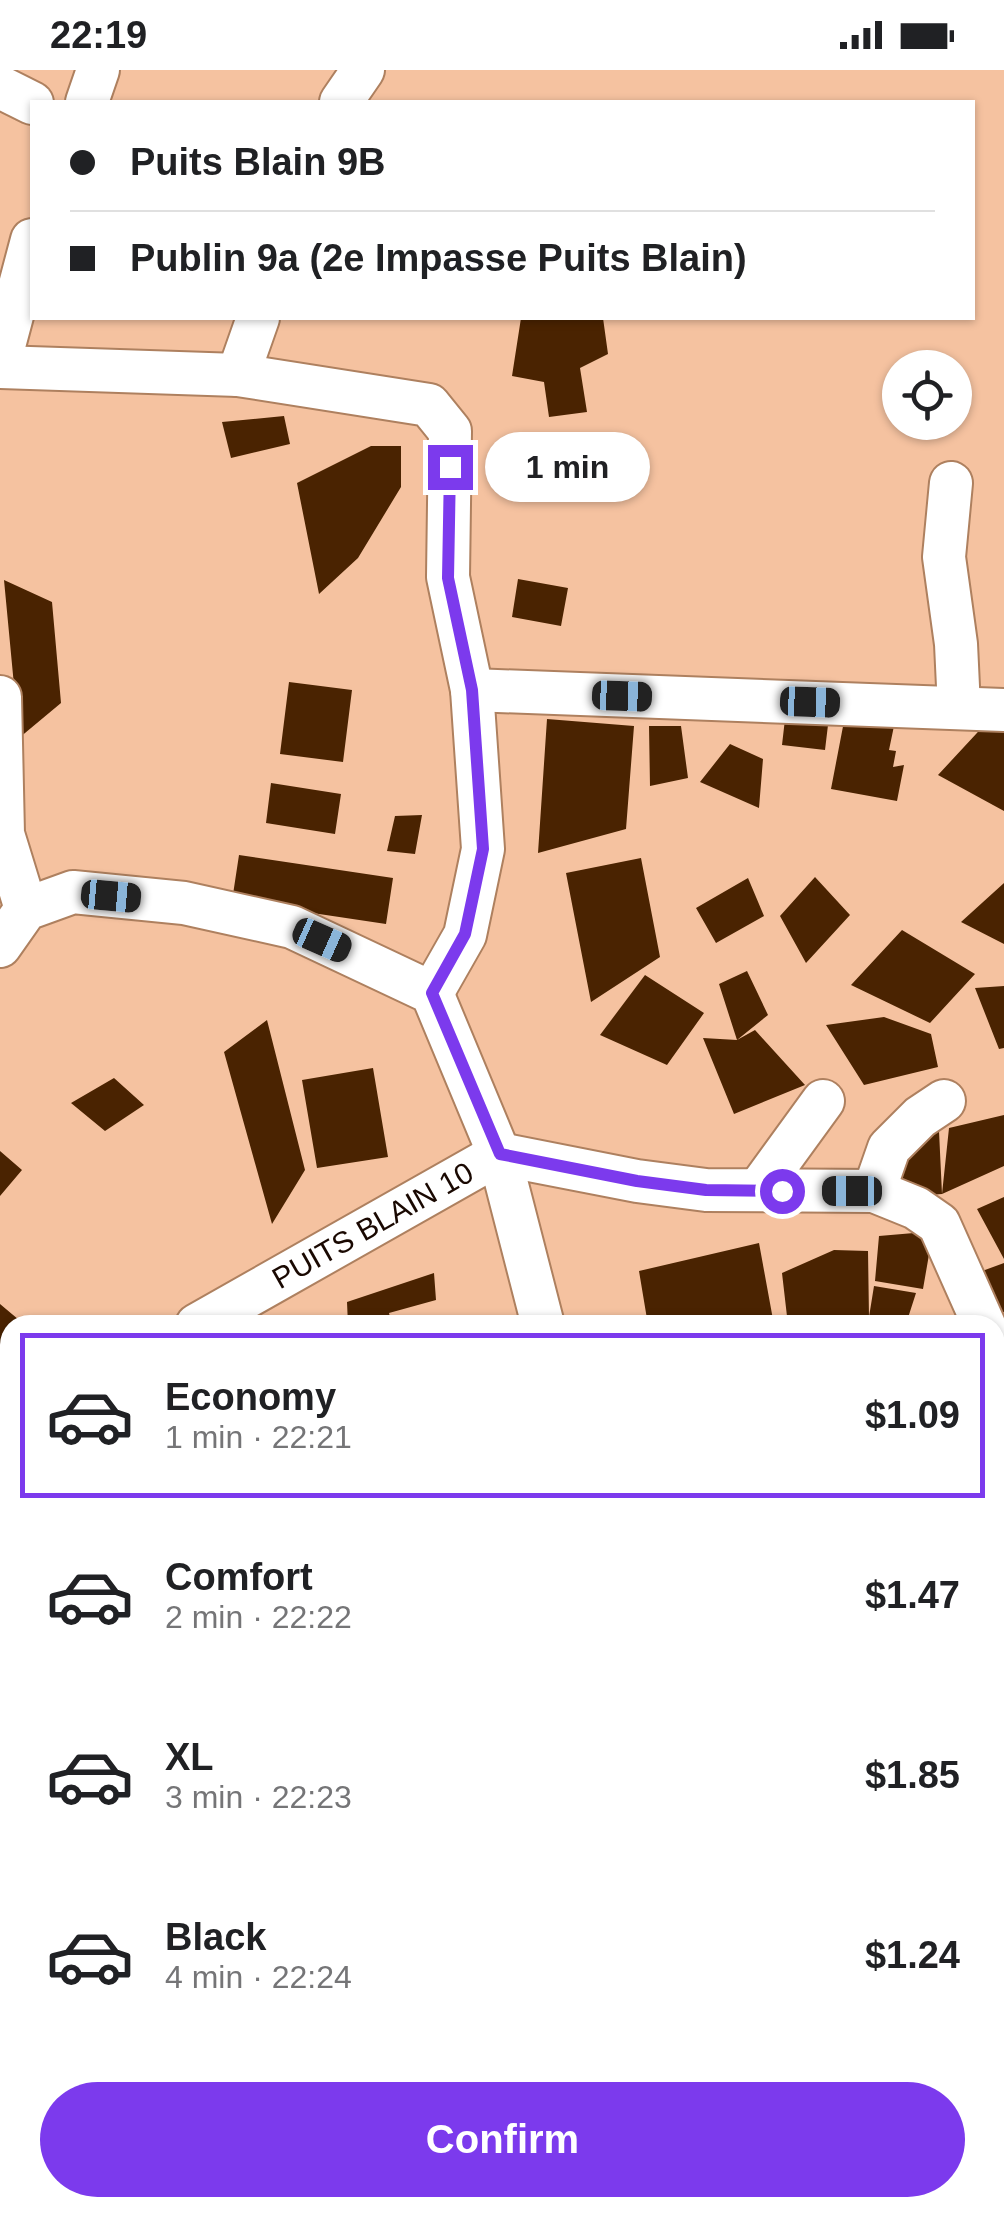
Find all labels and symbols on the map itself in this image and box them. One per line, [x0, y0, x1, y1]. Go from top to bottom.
callout: 1 min [485, 432, 650, 502]
route end [428, 445, 473, 490]
car [591, 680, 653, 712]
car [779, 686, 841, 718]
car [80, 878, 142, 914]
car [288, 914, 356, 966]
street label: PUITS BLAIN 10 [266, 1155, 479, 1295]
route start [760, 1169, 805, 1214]
car [822, 1176, 882, 1206]

